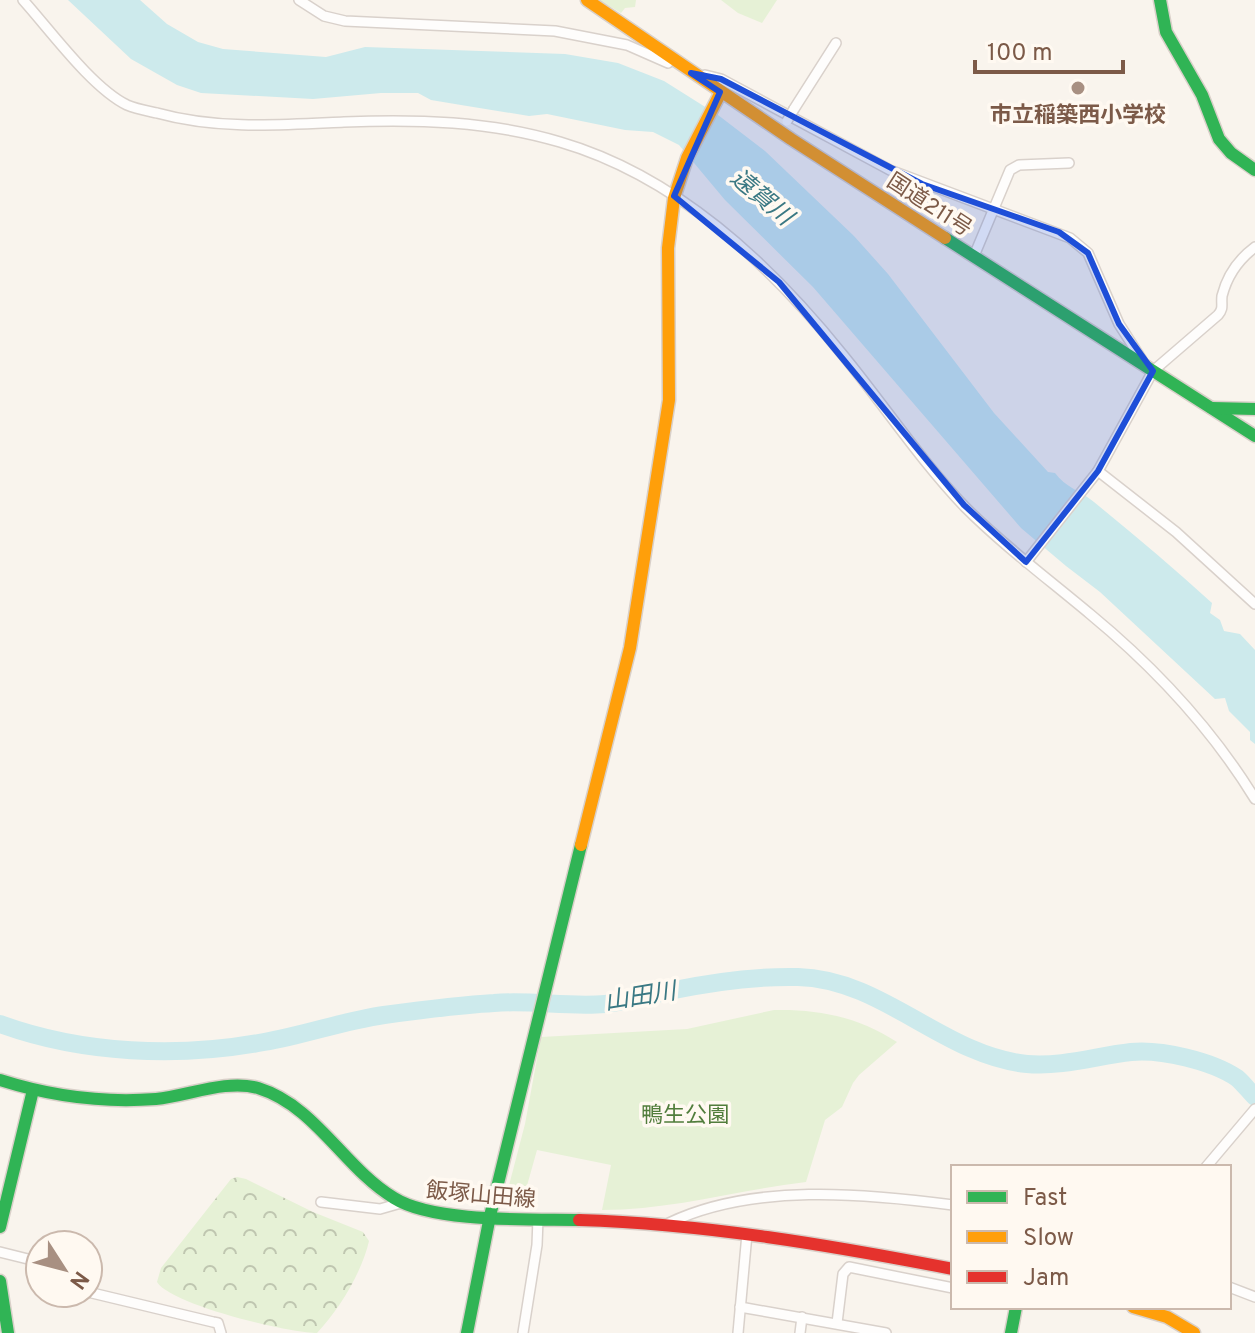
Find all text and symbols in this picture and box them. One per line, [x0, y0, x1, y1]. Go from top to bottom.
scale bar [975, 24, 1123, 74]
text: 100 m [987, 39, 1053, 69]
marker: 市立稲築西小学校 [1069, 79, 1087, 97]
place label: 市立稲築西小学校 [990, 103, 1166, 130]
water label: 遠賀川 [723, 164, 800, 235]
street label: 国道211号 [881, 169, 976, 244]
water label: 山田川 [602, 977, 681, 1018]
park label: 鴨生公園 [641, 1103, 729, 1130]
legend [951, 1165, 1231, 1309]
street label: 飯塚山田線 [425, 1178, 537, 1215]
text: Fast [1023, 1184, 1067, 1214]
text: Slow [1023, 1224, 1074, 1254]
north arrow [24, 1229, 104, 1309]
text: Jam [1023, 1264, 1069, 1294]
text: N [63, 1265, 94, 1294]

